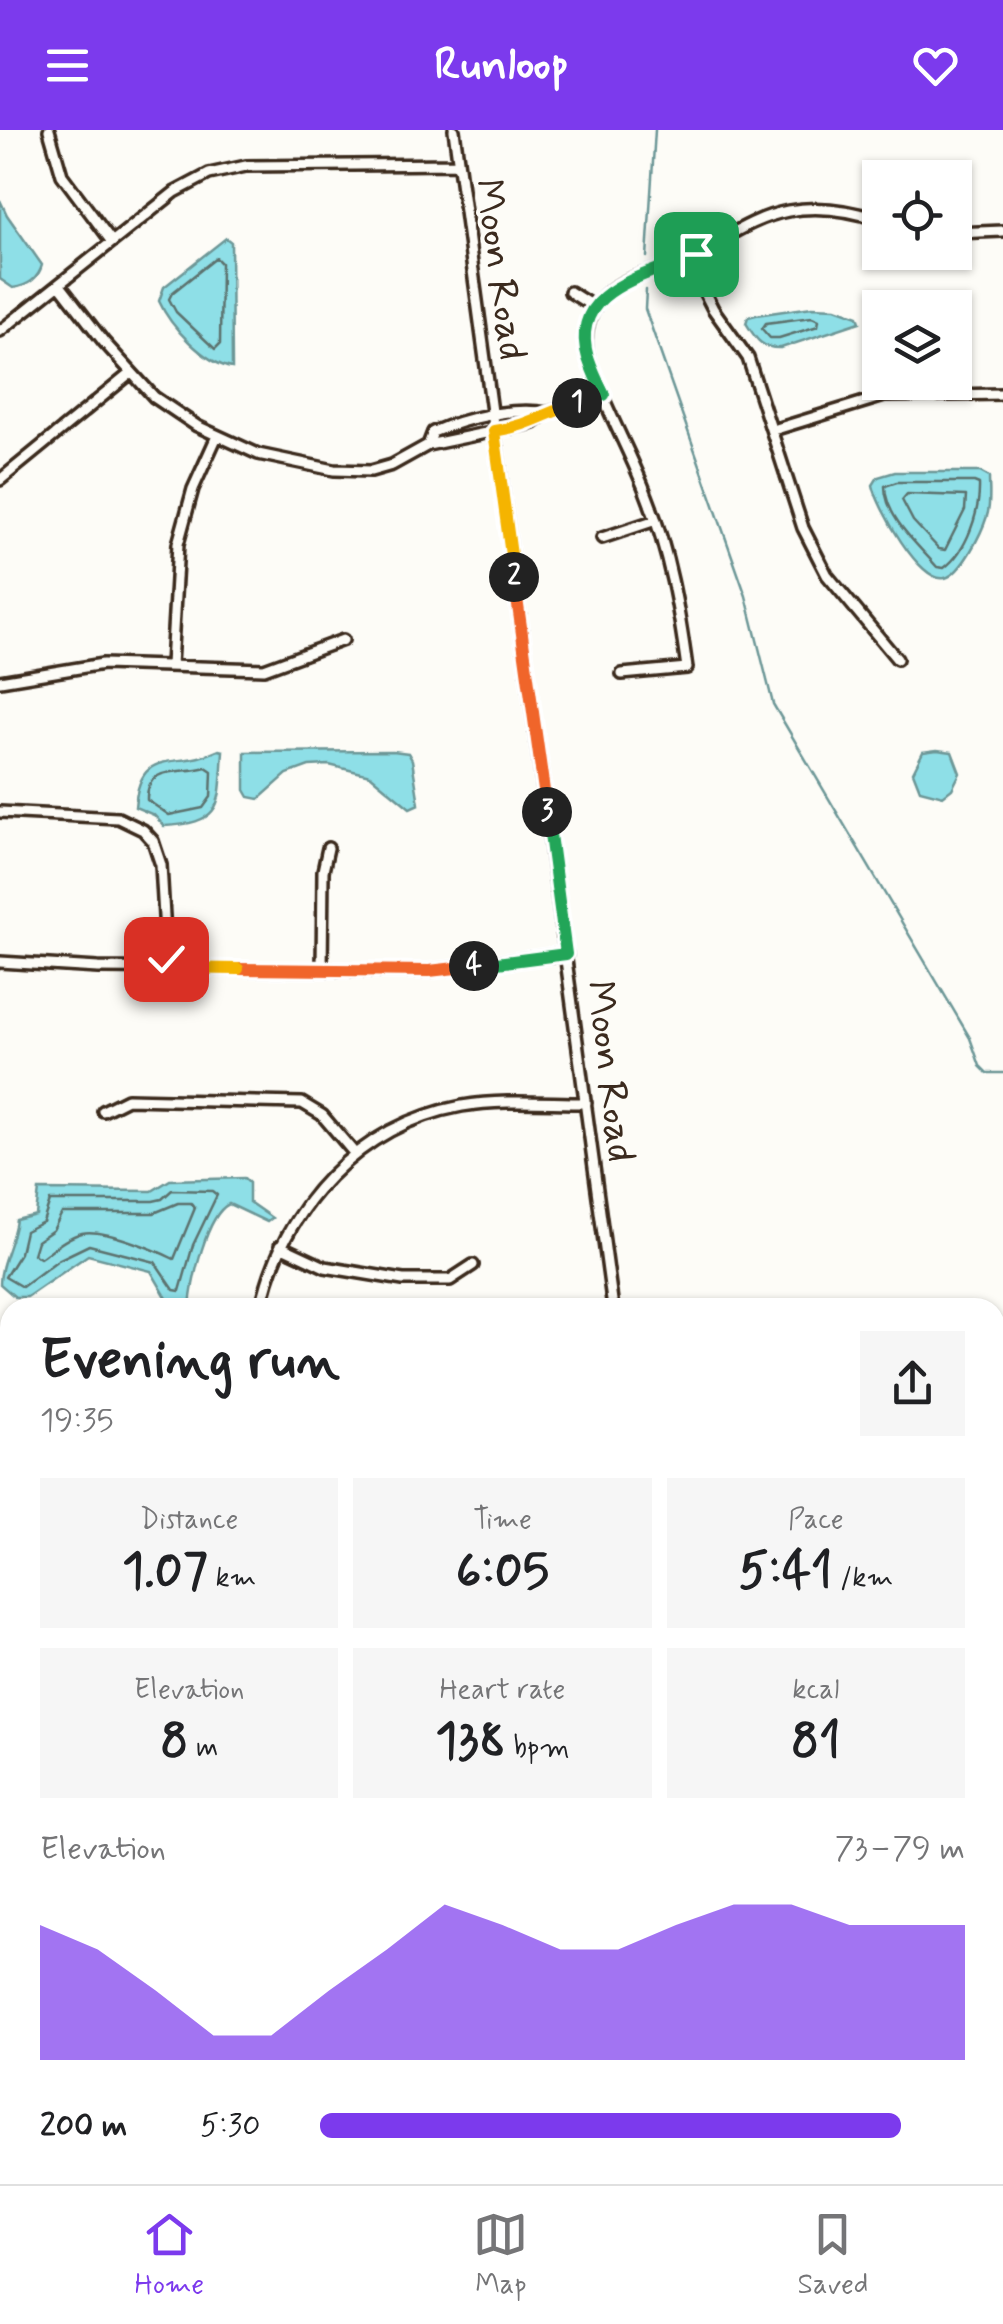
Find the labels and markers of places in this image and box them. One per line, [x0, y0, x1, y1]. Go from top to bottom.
pin [654, 212, 739, 297]
pin: 1 [552, 378, 602, 428]
pin: 2 [489, 552, 539, 602]
pin: 3 [522, 787, 572, 837]
pin [124, 917, 209, 1002]
pin: 4 [449, 941, 499, 991]

